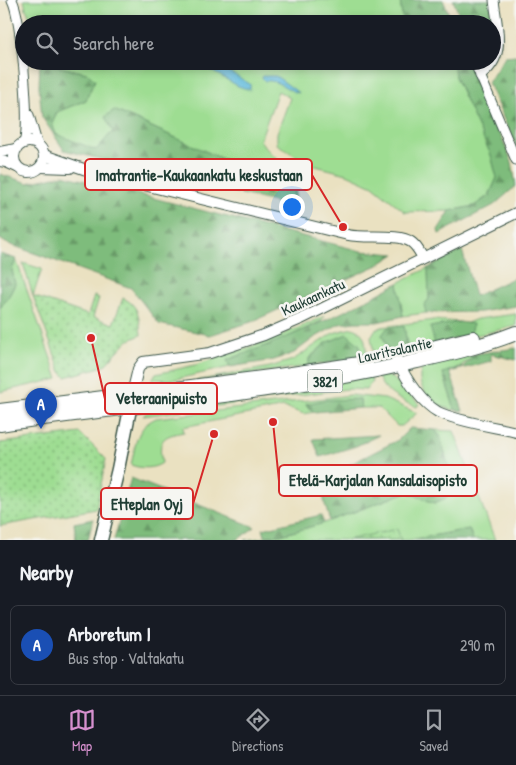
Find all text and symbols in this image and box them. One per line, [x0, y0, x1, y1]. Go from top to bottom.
search box [15, 15, 501, 70]
icon: search [33, 29, 61, 57]
text: Search here [73, 30, 154, 56]
callout: Imatrantie-Kaukaankatu keskustaan [85, 159, 312, 190]
text: Imatrantie-Kaukaankatu keskustaan [95, 164, 303, 186]
your location [279, 194, 305, 220]
street label: Kaukaankatu [278, 273, 348, 321]
street label: Lauritsalantie [356, 332, 434, 368]
road number: 3821 [308, 370, 342, 392]
callout: Veteraanipuisto [105, 383, 217, 414]
text: Veteraanipuisto [115, 387, 207, 410]
pin: A [25, 388, 57, 429]
callout: Etelä-Karjalan Kansalaisopisto [279, 465, 477, 496]
text: Etelä-Karjalan Kansalaisopisto [289, 469, 467, 492]
callout: Etteplan Oyj [101, 488, 193, 519]
text: Etteplan Oyj [111, 493, 183, 516]
text: Nearby [20, 558, 73, 587]
text: Arboretum I [68, 621, 151, 647]
text: A [33, 634, 41, 656]
text: 290 m [460, 634, 495, 656]
text: Bus stop · Valtakatu [68, 647, 184, 669]
tab: Map [68, 706, 96, 755]
tab: Directions [232, 706, 283, 755]
tab: Saved [419, 706, 448, 755]

